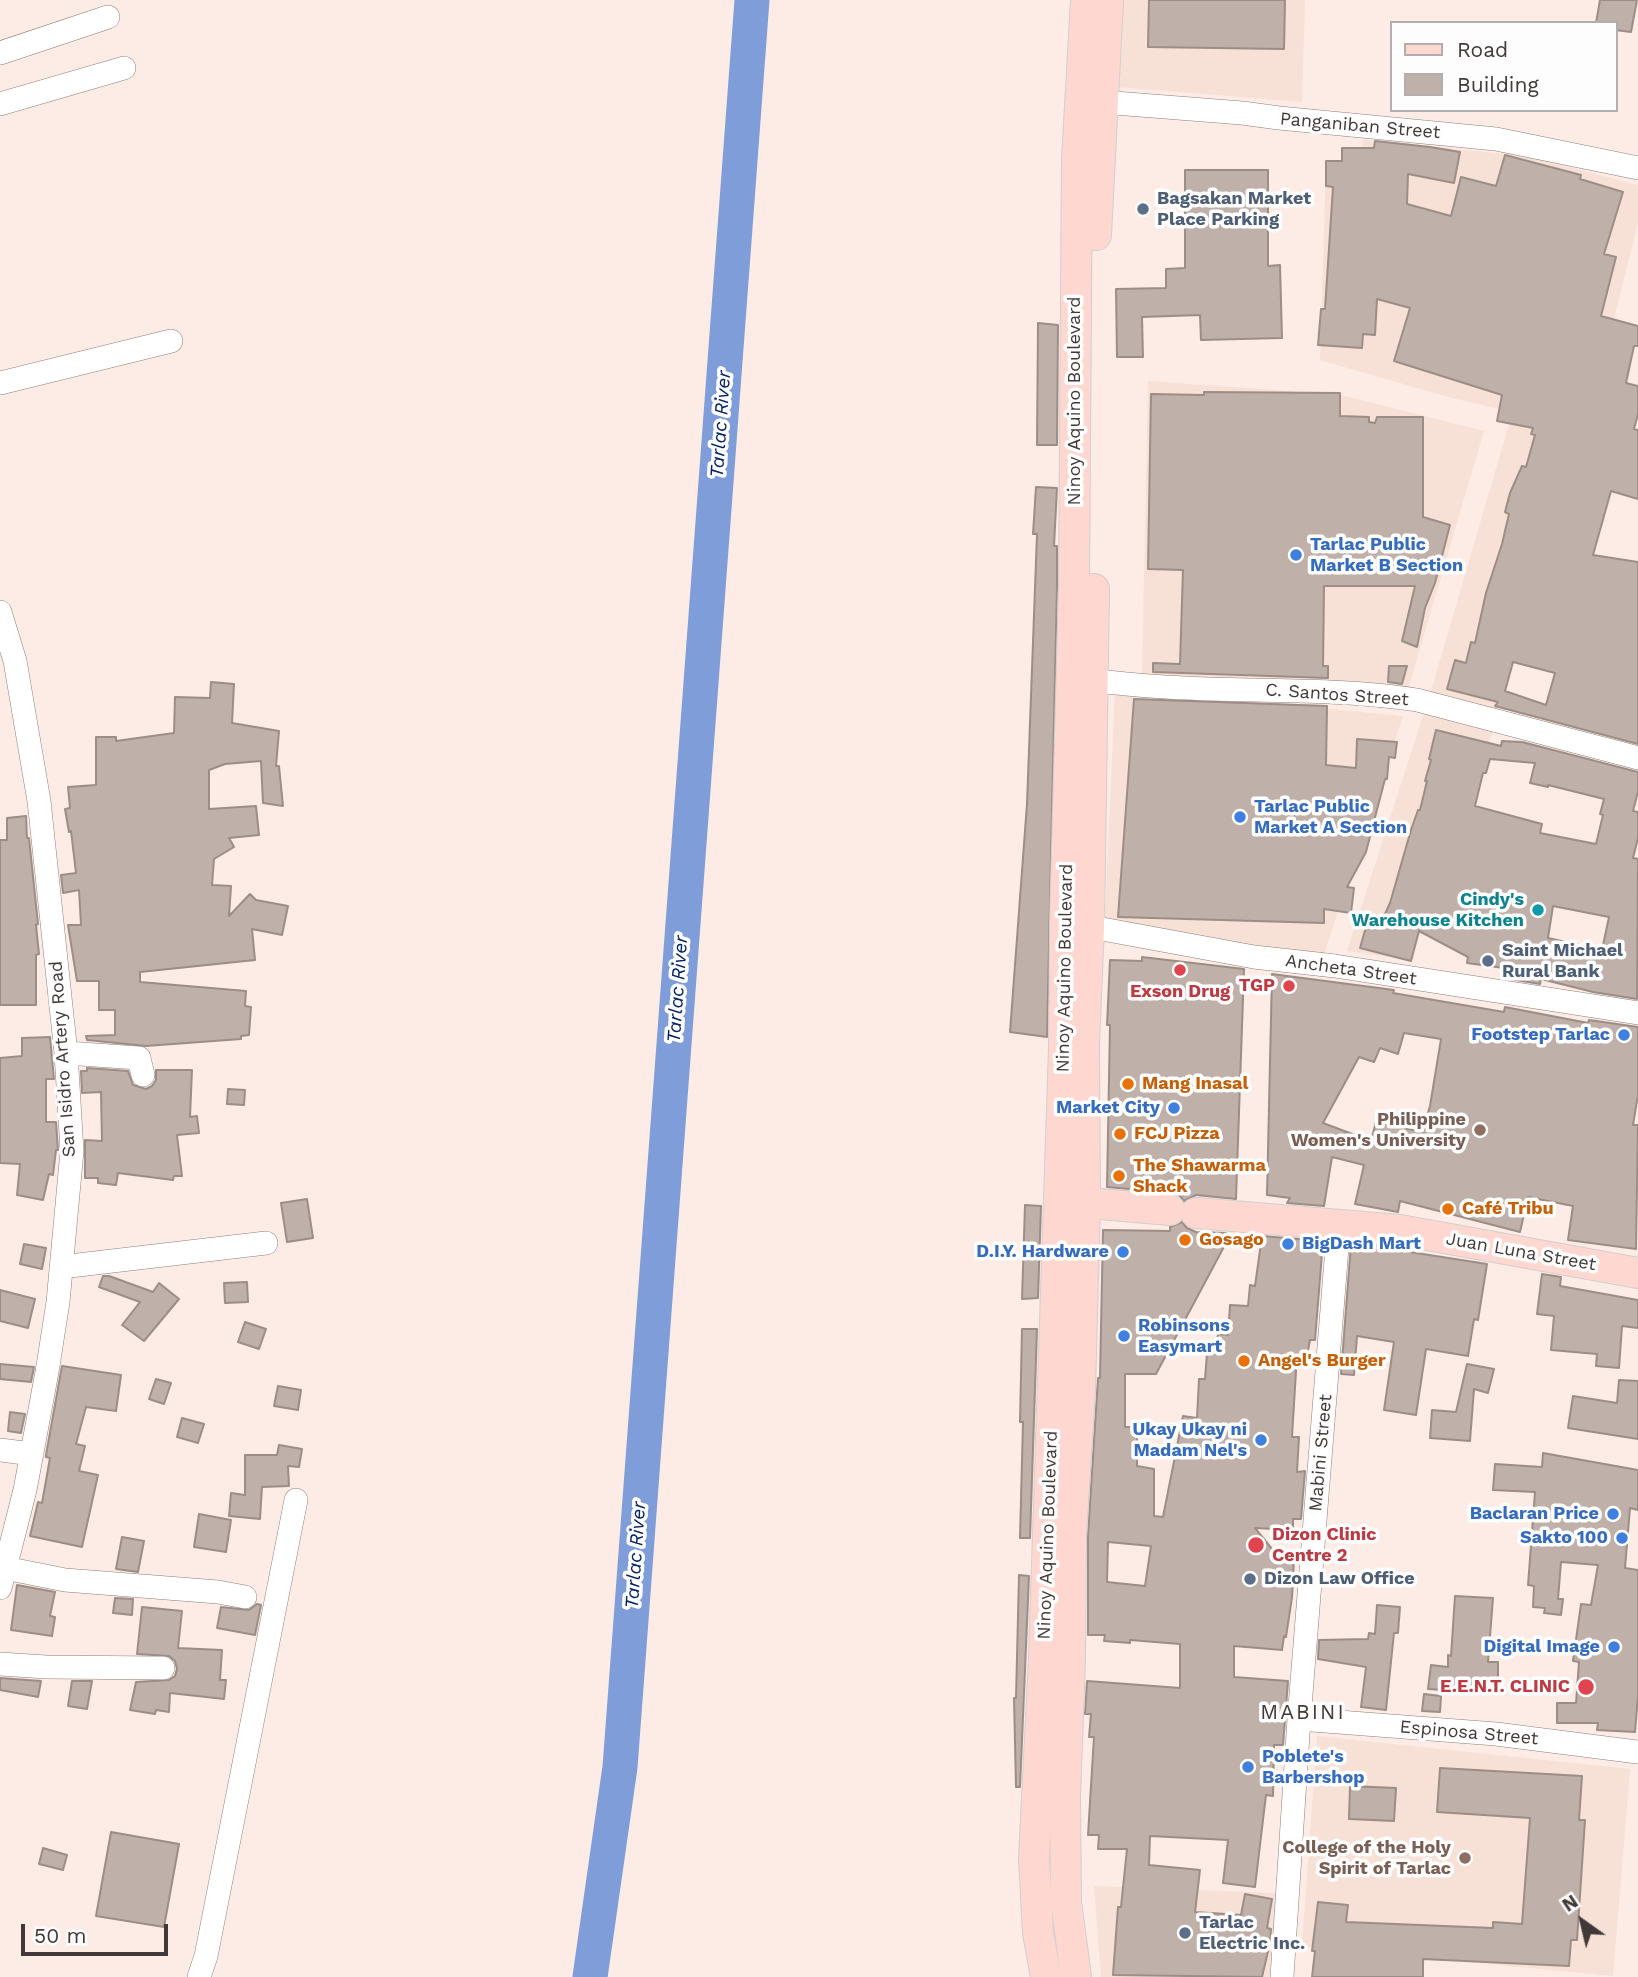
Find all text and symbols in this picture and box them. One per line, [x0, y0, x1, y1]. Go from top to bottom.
legend [1390, 21, 1617, 112]
text: Road [1457, 37, 1508, 62]
text: Building [1457, 72, 1539, 97]
street label: Panganiban Street [1279, 108, 1441, 144]
place label: Bagsakan Market Place Parking [1157, 188, 1311, 230]
marker: Bagsakan Market Place Parking [1135, 201, 1151, 217]
street label: Ninoy Aquino Boulevard [1064, 296, 1086, 506]
water label: Tarlac River [706, 370, 736, 478]
place label: Tarlac Public Market B Section [1310, 534, 1463, 576]
marker: Tarlac Public Market B Section [1288, 547, 1304, 563]
street label: C. Santos Street [1265, 679, 1409, 711]
place label: Tarlac Public Market A Section [1254, 796, 1407, 838]
marker: Tarlac Public Market A Section [1232, 809, 1248, 825]
street label: Ninoy Aquino Boulevard [1052, 863, 1078, 1073]
place label: Cindy's Warehouse Kitchen [1352, 889, 1524, 932]
marker: Cindy's Warehouse Kitchen [1530, 902, 1546, 918]
water label: Tarlac River [663, 935, 693, 1043]
place label: Saint Michael Rural Bank [1502, 940, 1623, 982]
street label: Ancheta Street [1284, 950, 1418, 990]
marker: Saint Michael Rural Bank [1480, 953, 1496, 969]
street label: San Isidro Artery Road [45, 960, 81, 1158]
marker: Exson Drug [1172, 962, 1188, 978]
place label: TGP [1239, 975, 1275, 997]
marker: TGP [1281, 978, 1297, 994]
place label: Exson Drug [1130, 981, 1230, 1003]
place label: Footstep Tarlac [1471, 1024, 1610, 1046]
marker: Footstep Tarlac [1616, 1027, 1632, 1043]
place label: Mang Inasal [1142, 1073, 1248, 1095]
marker: Mang Inasal [1120, 1076, 1136, 1092]
place label: Market City [1056, 1097, 1160, 1119]
marker: Market City [1166, 1100, 1182, 1116]
place label: Philippine Women's University [1291, 1109, 1466, 1152]
marker: Philippine Women's University [1472, 1122, 1488, 1138]
place label: FCJ Pizza [1134, 1123, 1220, 1145]
marker: FCJ Pizza [1112, 1126, 1128, 1142]
place label: The Shawarma Shack [1133, 1155, 1266, 1198]
marker: The Shawarma Shack [1111, 1168, 1127, 1184]
place label: Café Tribu [1462, 1198, 1554, 1220]
marker: Café Tribu [1440, 1201, 1456, 1217]
street label: Juan Luna Street [1444, 1228, 1598, 1276]
place label: Gosago [1199, 1229, 1264, 1251]
marker: Gosago [1177, 1232, 1193, 1248]
place label: BigDash Mart [1302, 1233, 1421, 1255]
marker: BigDash Mart [1280, 1236, 1296, 1252]
place label: D.I.Y. Hardware [976, 1241, 1109, 1263]
marker: D.I.Y. Hardware [1115, 1244, 1131, 1260]
place label: Robinsons Easymart [1138, 1315, 1230, 1358]
marker: Robinsons Easymart [1116, 1328, 1132, 1344]
place label: Angel's Burger [1258, 1350, 1386, 1372]
marker: Angel's Burger [1236, 1353, 1252, 1369]
street label: Mabini Street [1305, 1393, 1337, 1513]
place label: Ukay Ukay ni Madam Nel's [1133, 1419, 1247, 1462]
street label: Ninoy Aquino Boulevard [1034, 1430, 1062, 1640]
marker: Ukay Ukay ni Madam Nel's [1253, 1432, 1269, 1448]
water label: Tarlac River [621, 1501, 651, 1609]
place label: Baclaran Price [1470, 1503, 1599, 1525]
marker: Baclaran Price [1605, 1506, 1621, 1522]
place label: Dizon Clinic Centre 2 [1272, 1524, 1376, 1566]
place label: Sakto 100 [1520, 1527, 1608, 1549]
marker: Sakto 100 [1614, 1530, 1630, 1546]
marker: Dizon Clinic Centre 2 [1246, 1535, 1266, 1555]
place label: Dizon Law Office [1264, 1568, 1415, 1590]
marker: Dizon Law Office [1242, 1571, 1258, 1587]
place label: Digital Image [1483, 1636, 1600, 1658]
marker: Digital Image [1606, 1639, 1622, 1655]
place label: E.E.N.T. CLINIC [1440, 1676, 1570, 1698]
marker: E.E.N.T. CLINIC [1576, 1677, 1596, 1697]
district label: MABINI [1261, 1700, 1345, 1726]
street label: Espinosa Street [1399, 1716, 1539, 1750]
place label: Poblete's Barbershop [1262, 1746, 1365, 1788]
marker: Poblete's Barbershop [1240, 1759, 1256, 1775]
place label: College of the Holy Spirit of Tarlac [1282, 1837, 1451, 1880]
marker: College of the Holy Spirit of Tarlac [1457, 1850, 1473, 1866]
north arrow [1547, 1886, 1617, 1956]
text: N [1558, 1890, 1582, 1917]
scale bar [24, 1910, 172, 1954]
place label: Tarlac Electric Inc. [1199, 1912, 1305, 1954]
text: 50 m [34, 1923, 86, 1948]
marker: Tarlac Electric Inc. [1177, 1925, 1193, 1941]

